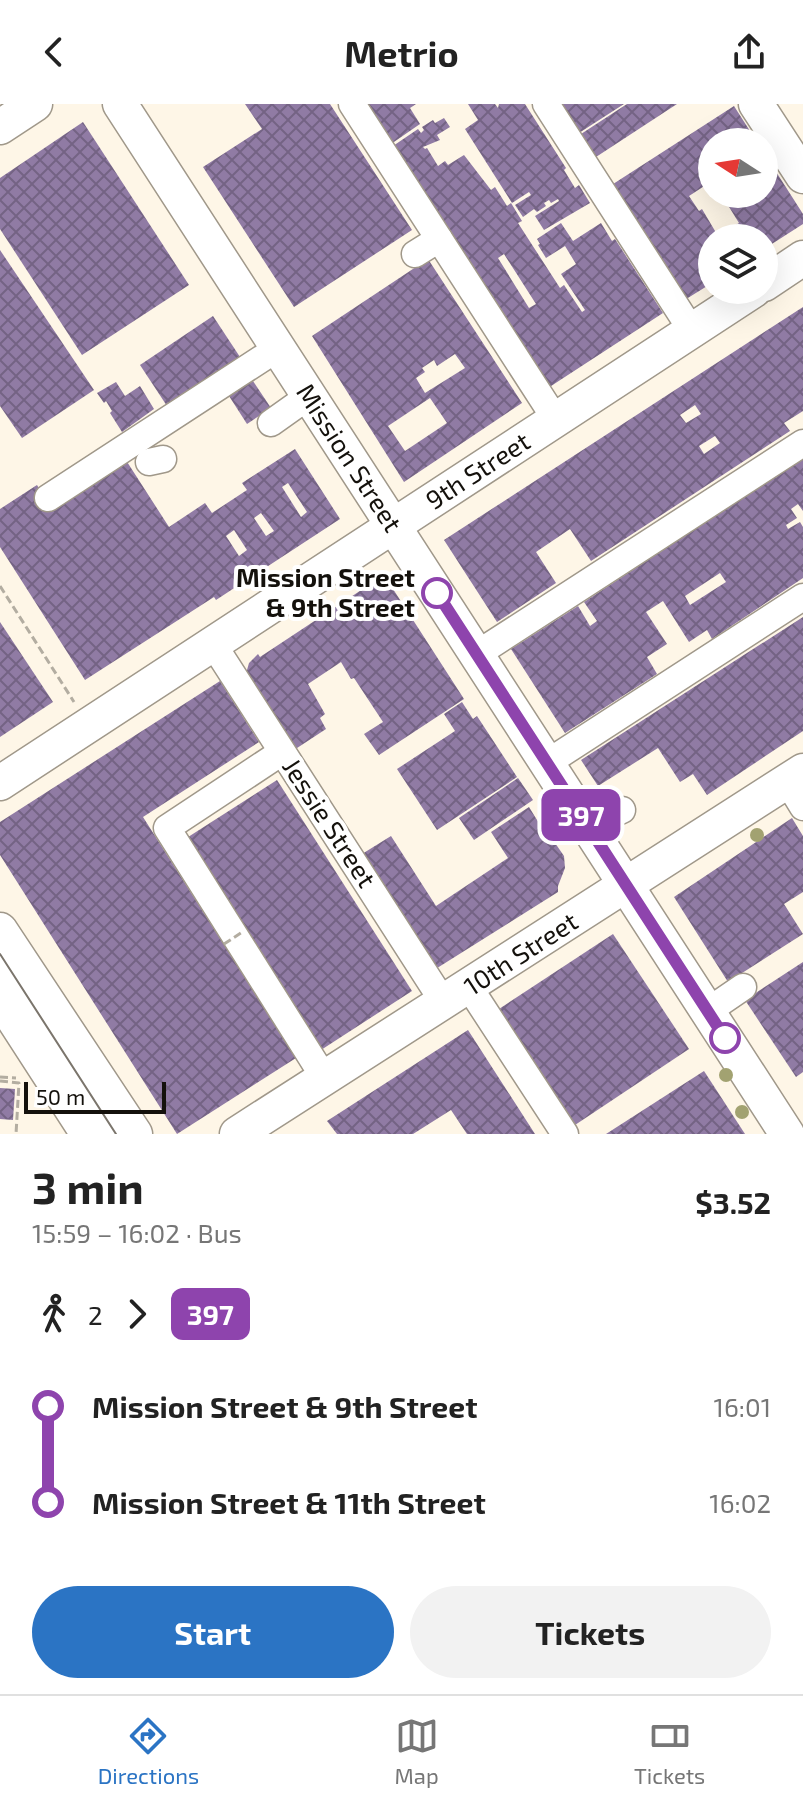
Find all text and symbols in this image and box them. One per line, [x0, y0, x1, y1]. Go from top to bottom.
icon: back [32, 30, 76, 74]
icon: share [727, 30, 771, 74]
text: Metrio [344, 31, 459, 74]
north arrow [698, 128, 778, 208]
map controls [698, 128, 778, 304]
button: layers [698, 224, 778, 304]
street label: Mission Street [291, 377, 410, 537]
street label: 9th Street [419, 425, 535, 515]
place label: Mission Street & 9th Street [236, 561, 415, 622]
marker: Mission Street & 9th Street [422, 578, 452, 608]
street label: Jessie Street [277, 752, 384, 893]
line badge: 397 [535, 789, 627, 841]
text: 397 [557, 798, 605, 832]
street label: 10th Street [458, 905, 583, 1001]
unlabelled marker [710, 1023, 740, 1053]
scale bar [24, 1078, 166, 1114]
text: 50 m [36, 1083, 85, 1109]
text: 3 min [32, 1160, 144, 1213]
text: $3.52 [695, 1184, 771, 1220]
text: 15:59 – 16:02 · Bus [32, 1217, 242, 1248]
icon: walk [32, 1292, 76, 1336]
icon: forward [115, 1292, 159, 1336]
text: 397 [187, 1297, 234, 1331]
text: 2 [88, 1299, 103, 1330]
text: Mission Street & 9th Street [92, 1388, 478, 1424]
text: 16:01 [714, 1391, 771, 1422]
text: Mission Street & 11th Street [92, 1484, 486, 1520]
text: 16:02 [709, 1487, 771, 1518]
button: Start [32, 1586, 394, 1678]
button: Tickets [410, 1586, 771, 1678]
tab: Directions [98, 1714, 199, 1788]
tab: Map [395, 1714, 439, 1788]
tab: Tickets [634, 1714, 705, 1788]

